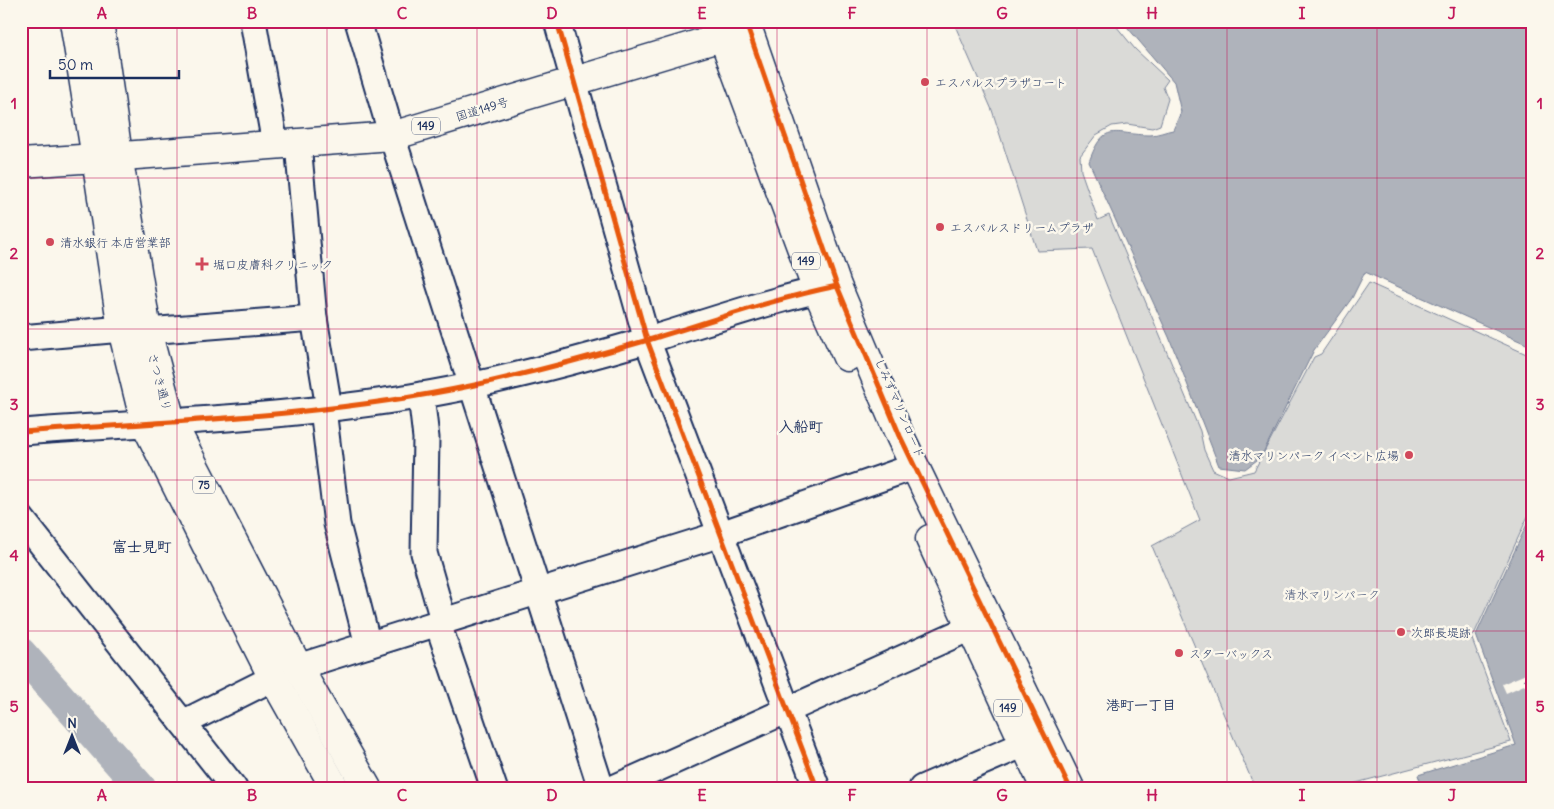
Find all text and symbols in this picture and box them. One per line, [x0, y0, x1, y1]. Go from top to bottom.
text: A [97, 3, 107, 23]
text: B [247, 3, 258, 23]
text: C [397, 3, 408, 23]
text: D [546, 3, 558, 23]
text: E [697, 3, 707, 23]
text: F [847, 3, 857, 23]
text: G [996, 3, 1008, 23]
text: H [1146, 3, 1158, 23]
text: I [1299, 3, 1306, 23]
text: J [1448, 3, 1457, 23]
scale bar [50, 48, 179, 80]
text: 50 m [58, 55, 93, 74]
place label: エスパルスプラザコート [935, 75, 1067, 90]
marker: エスパルスプラザコート [919, 76, 931, 88]
text: 1 [11, 93, 17, 113]
text: 1 [1537, 93, 1543, 113]
street label: 国道149号 [454, 94, 510, 124]
road number: 149 [412, 118, 440, 134]
place label: エスパルスドリームプラザ [950, 220, 1094, 235]
marker: エスパルスドリームプラザ [934, 221, 946, 233]
place label: 清水銀行 本店営業部 [60, 235, 171, 250]
marker: 清水銀行 本店営業部 [44, 236, 56, 248]
text: 2 [10, 243, 19, 263]
text: 2 [1536, 243, 1545, 263]
road number: 149 [792, 252, 820, 270]
marker: 堀口皮膚科クリニック [195, 257, 209, 271]
place label: 堀口皮膚科クリニック [213, 257, 333, 272]
street label: さつき通り [145, 351, 175, 413]
street label: しみずマリンロード [872, 356, 928, 460]
text: 3 [9, 394, 19, 414]
text: 3 [1535, 394, 1545, 414]
district label: 入船町 [778, 417, 824, 436]
place label: 清水マリンパーク イベント広場 [1229, 448, 1399, 463]
marker: 清水マリンパーク イベント広場 [1403, 449, 1415, 461]
road number: 75 [193, 476, 215, 494]
district label: 富士見町 [112, 537, 172, 556]
text: 4 [9, 545, 19, 565]
text: 4 [1535, 545, 1545, 565]
park label: 清水マリンパーク [1284, 587, 1380, 602]
place label: 次郎長堤跡 [1411, 625, 1471, 640]
marker: 次郎長堤跡 [1395, 626, 1407, 638]
place label: スターバックス [1189, 646, 1273, 661]
marker: スターバックス [1173, 647, 1185, 659]
text: 5 [9, 696, 19, 716]
district label: 港町一丁目 [1106, 696, 1176, 714]
text: 5 [1535, 696, 1545, 716]
road number: 149 [994, 700, 1022, 716]
north arrow [48, 712, 98, 762]
text: N [67, 714, 77, 732]
text: A [97, 785, 107, 805]
text: B [247, 785, 258, 805]
text: C [397, 785, 408, 805]
text: D [546, 785, 558, 805]
text: E [697, 785, 707, 805]
text: F [847, 785, 857, 805]
text: G [996, 785, 1008, 805]
text: H [1146, 785, 1158, 805]
text: I [1299, 785, 1306, 805]
text: J [1448, 785, 1457, 805]

